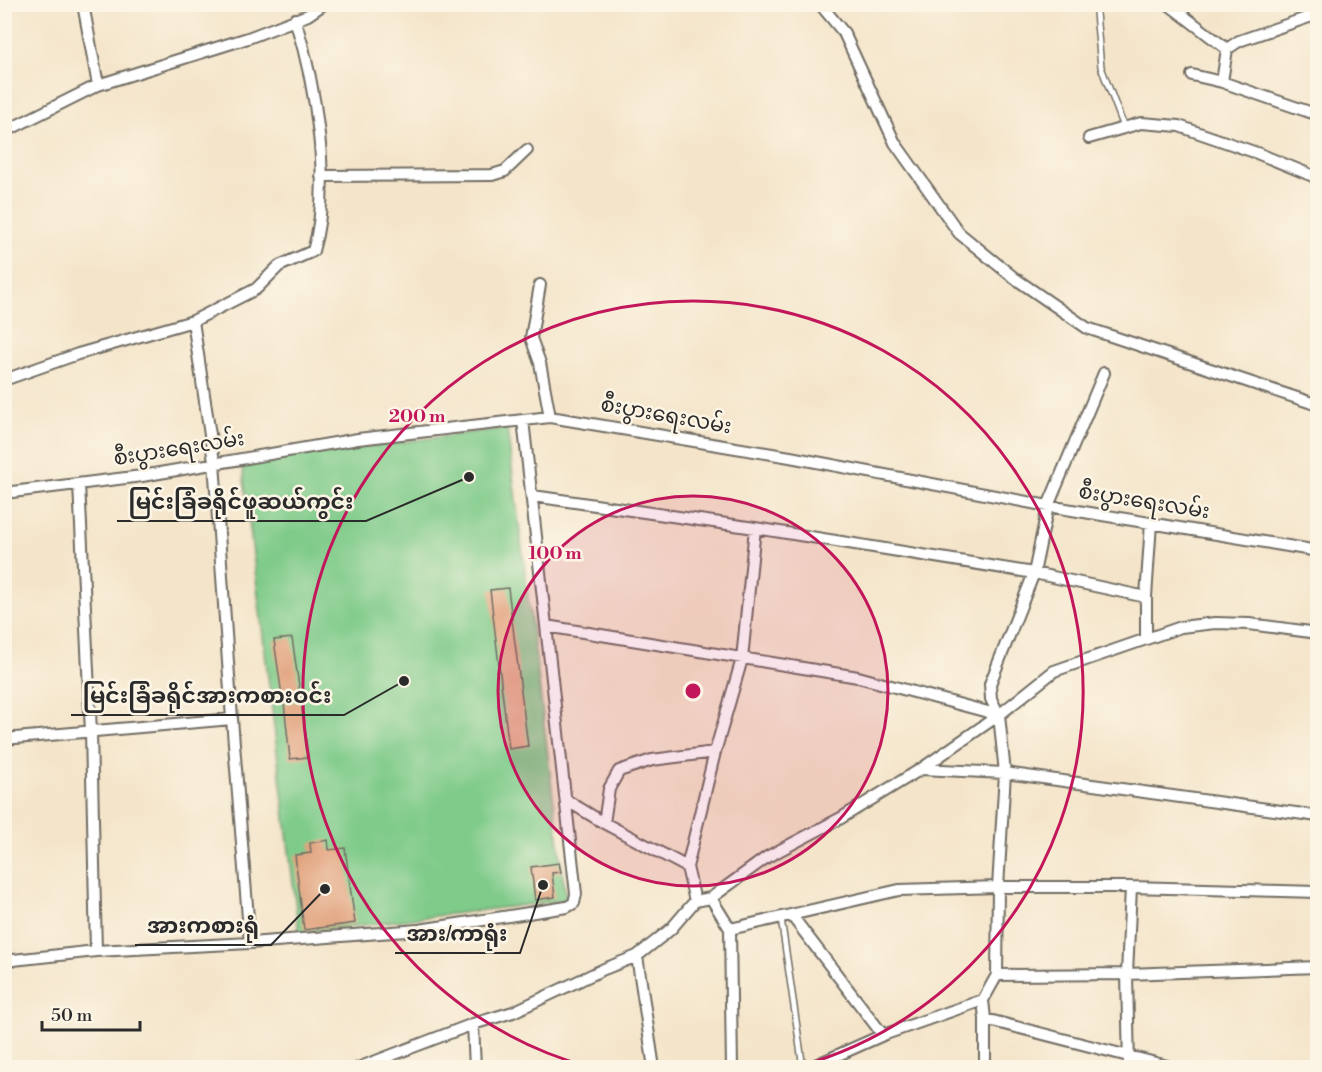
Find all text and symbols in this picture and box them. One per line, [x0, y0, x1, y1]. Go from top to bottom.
street label: စီးပွားရေးလမ်း [598, 388, 734, 443]
text: 200 m [389, 405, 446, 428]
street label: စီးပွားရေးလမ်း [111, 422, 247, 475]
street label: စီးပွားရေးလမ်း [1076, 475, 1212, 528]
callout: မြင်းခြံခရိုင်ဖူဆယ်ကွင်း [117, 481, 366, 521]
text: မြင်းခြံခရိုင်ဖူဆယ်ကွင်း [128, 486, 354, 519]
text: 100 m [528, 542, 582, 565]
callout: မြင်းခြံခရိုင်အားကစားဝင်း [71, 675, 344, 715]
text: မြင်းခြံခရိုင်အားကစားဝင်း [83, 680, 331, 713]
centre of rings [683, 681, 703, 701]
callout: အားကစားရုံ [135, 905, 271, 945]
text: အားကစားရုံ [147, 913, 259, 943]
callout: အား/ကာရုံး [395, 913, 520, 953]
text: အား/ကာရုံး [406, 921, 508, 951]
scale bar [42, 994, 140, 1032]
text: 50 m [51, 1004, 93, 1027]

